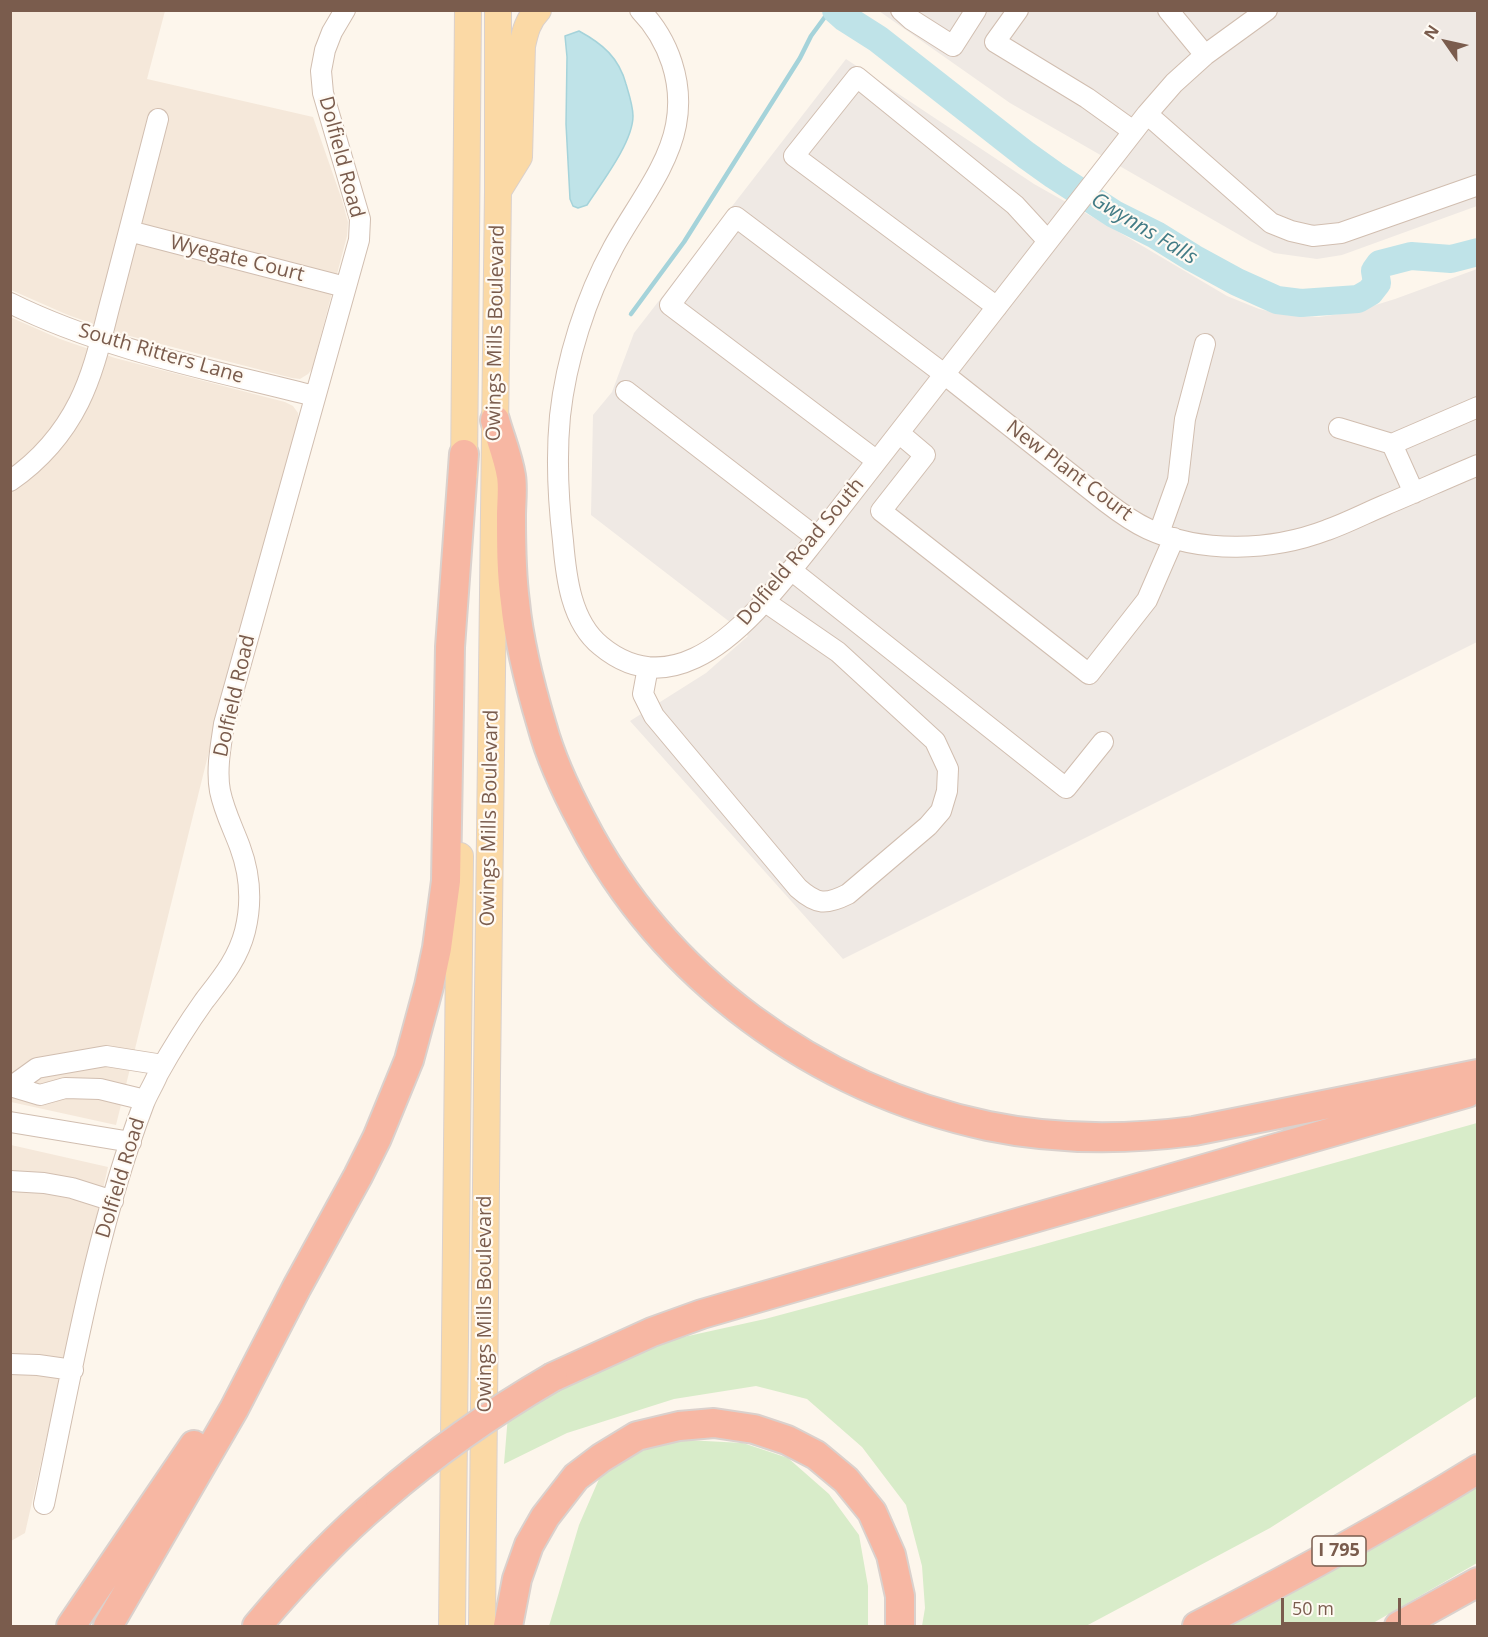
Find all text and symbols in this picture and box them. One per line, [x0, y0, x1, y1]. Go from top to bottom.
north arrow [1416, 12, 1476, 72]
text: N [1418, 20, 1444, 43]
street label: Dolfield Road [313, 94, 369, 220]
water label: Gwynns Falls [1086, 187, 1202, 271]
street label: Owings Mills Boulevard [482, 224, 510, 442]
street label: Wyegate Court [167, 231, 307, 287]
street label: South Ritters Lane [76, 319, 246, 389]
street label: New Plant Court [1001, 416, 1137, 526]
street label: Dolfield Road South [732, 474, 870, 630]
street label: Dolfield Road [209, 632, 261, 760]
street label: Owings Mills Boulevard [476, 709, 504, 927]
street label: Dolfield Road [91, 1115, 151, 1241]
street label: Owings Mills Boulevard [473, 1196, 497, 1412]
road number: I 795 [1312, 1536, 1366, 1566]
scale bar [1284, 1586, 1404, 1624]
text: 50 m [1292, 1596, 1334, 1620]

